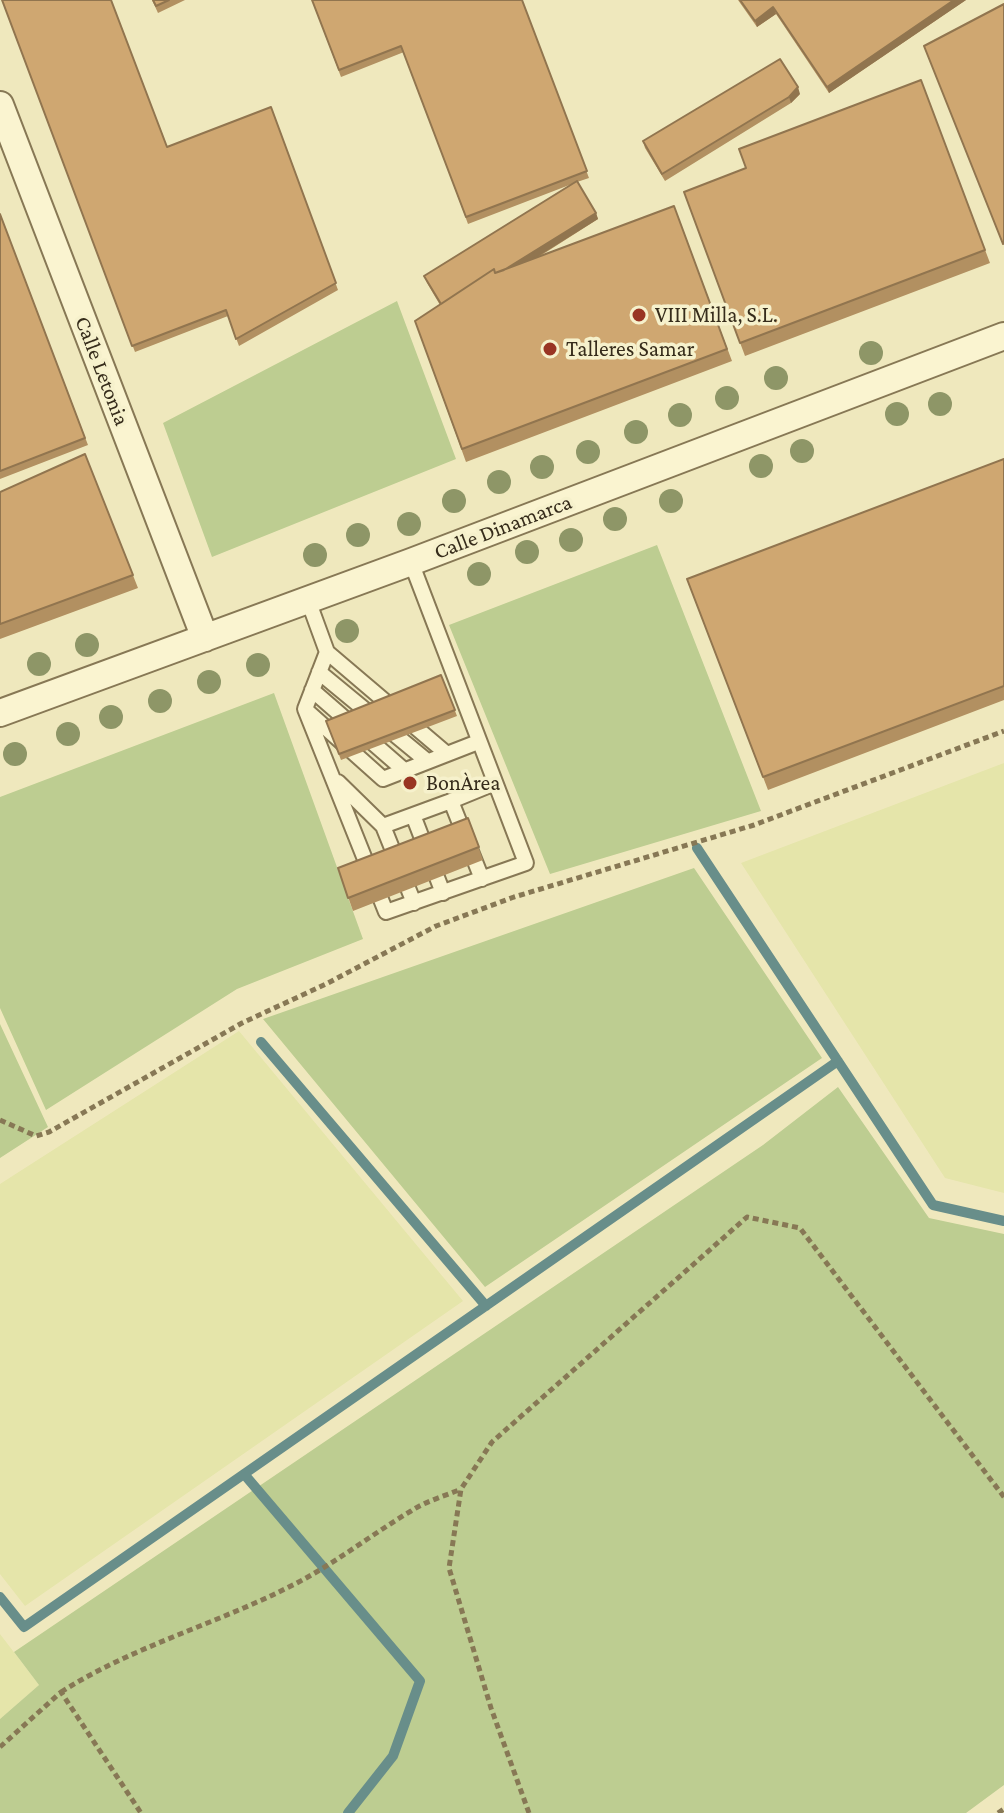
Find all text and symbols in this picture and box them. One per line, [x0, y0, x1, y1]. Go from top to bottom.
place label: VIII Milla, S.L. [655, 302, 778, 328]
marker: VIII Milla, S.L. [630, 306, 648, 324]
street label: Calle Letonia [69, 313, 135, 429]
place label: Talleres Samar [566, 336, 695, 362]
marker: Talleres Samar [541, 340, 559, 358]
street label: Calle Dinamarca [430, 489, 576, 565]
place label: BonÀrea [426, 770, 500, 796]
marker: BonÀrea [401, 774, 419, 792]

